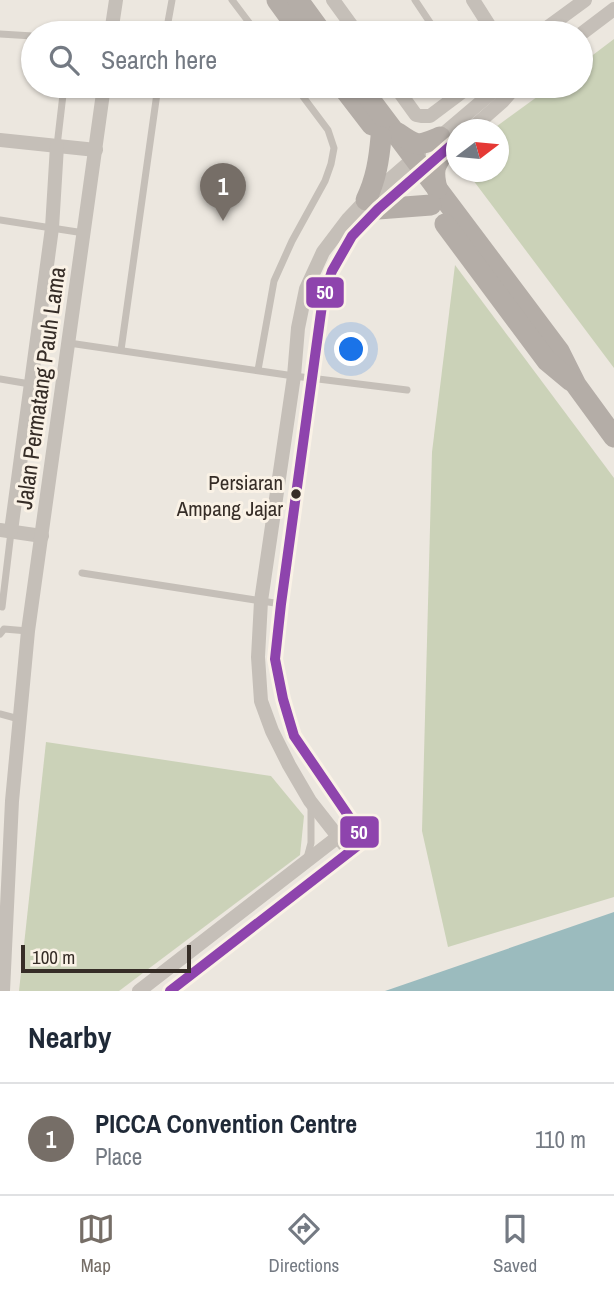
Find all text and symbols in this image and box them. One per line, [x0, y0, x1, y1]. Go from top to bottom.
search box [21, 21, 593, 98]
icon: search [45, 41, 83, 79]
text: Search here [101, 42, 217, 77]
north arrow [446, 119, 509, 182]
pin: 1 [200, 163, 246, 221]
street label: Jalan Permatang Pauh Lama [8, 264, 72, 511]
line badge: 50 [305, 276, 345, 309]
text: 50 [316, 279, 334, 305]
your location [334, 332, 368, 366]
place label: Persiaran Ampang Jajar [176, 468, 283, 523]
marker: Persiaran Ampang Jajar [289, 487, 303, 501]
line badge: 50 [339, 815, 380, 849]
text: 50 [350, 819, 368, 845]
scale bar [21, 942, 191, 974]
text: 100 m [32, 944, 75, 970]
text: Nearby [28, 1017, 111, 1057]
text: PICCA Convention Centre [95, 1106, 357, 1141]
text: 1 [46, 1124, 56, 1155]
text: 110 m [535, 1124, 586, 1155]
text: Place [95, 1141, 142, 1172]
tab: Map [77, 1210, 115, 1278]
tab: Directions [268, 1210, 339, 1278]
tab: Saved [493, 1210, 537, 1278]

